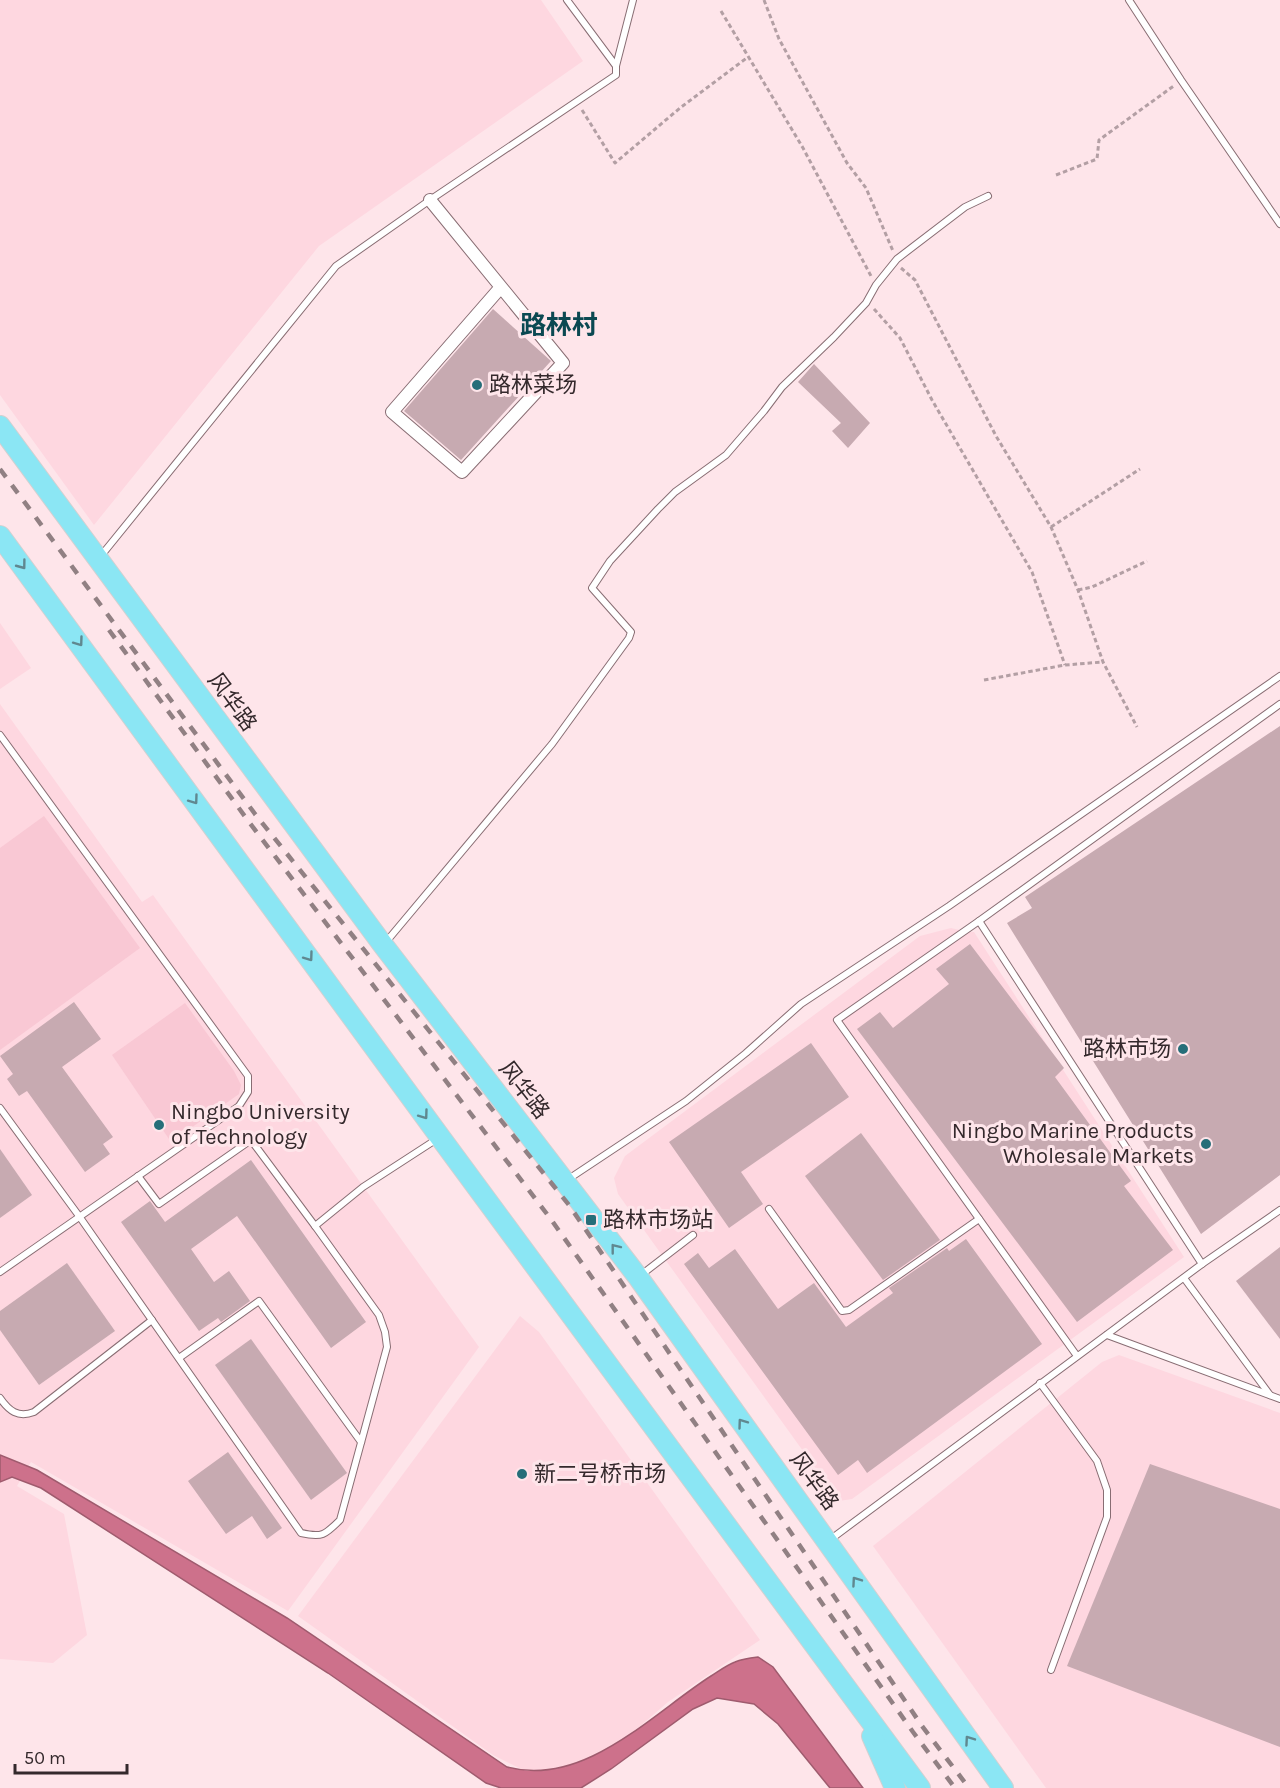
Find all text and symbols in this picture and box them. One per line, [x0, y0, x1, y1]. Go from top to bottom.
district label: 路林村 [520, 310, 598, 341]
place label: 路林菜场 [489, 372, 577, 398]
marker: 路林菜场 [470, 378, 484, 392]
one-way arrow [15, 559, 26, 570]
one-way arrow [72, 636, 83, 647]
street label: 风华路 [202, 668, 262, 736]
one-way arrow [187, 793, 198, 804]
one-way arrow [302, 951, 313, 962]
place label: 路林市场 [1083, 1036, 1171, 1062]
marker: 路林市场 [1176, 1042, 1190, 1056]
street label: 风华路 [493, 1056, 555, 1124]
place label: Ningbo University of Technology [171, 1099, 350, 1150]
one-way arrow [416, 1109, 427, 1120]
marker: Ningbo University of Technology [152, 1118, 166, 1132]
place label: Ningbo Marine Products Wholesale Markets [952, 1118, 1194, 1169]
marker: Ningbo Marine Products Wholesale Markets [1199, 1137, 1213, 1151]
place label: 路林市场站 [603, 1207, 713, 1233]
marker: 路林市场站 [584, 1213, 598, 1227]
one-way arrow [612, 1244, 623, 1255]
one-way arrow [738, 1418, 749, 1429]
street label: 风华路 [784, 1447, 844, 1515]
place label: 新二号桥市场 [534, 1461, 666, 1487]
marker: 新二号桥市场 [515, 1467, 529, 1481]
one-way arrow [852, 1577, 863, 1588]
one-way arrow [965, 1736, 976, 1747]
scale bar [15, 1737, 128, 1775]
text: 50 m [24, 1747, 66, 1769]

